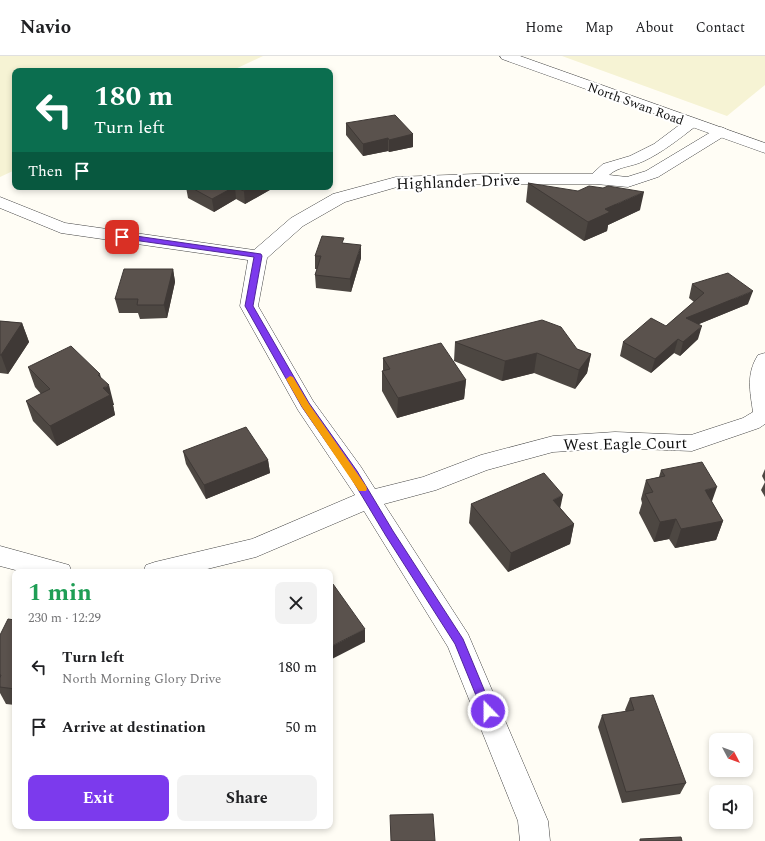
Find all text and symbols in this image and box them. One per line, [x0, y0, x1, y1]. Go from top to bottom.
text: Navio [20, 13, 71, 42]
text: Home [525, 17, 563, 38]
text: Map [585, 17, 613, 38]
text: About [635, 17, 674, 38]
text: Contact [696, 17, 745, 38]
text: 180 m [94, 75, 173, 118]
street label: North Swan Road [585, 77, 687, 131]
icon: left [28, 84, 80, 136]
text: Turn left [94, 114, 165, 141]
text: Then [28, 160, 63, 183]
icon: arrive [71, 160, 93, 182]
street label: Highlander Drive [396, 168, 520, 196]
pin [105, 220, 139, 254]
icon: arrive [111, 226, 133, 248]
street label: West Eagle Court [563, 431, 688, 457]
text: 1 min [28, 575, 92, 611]
button: close [275, 582, 317, 624]
text: 230 m · 12:29 [28, 608, 101, 628]
text: Turn left [62, 646, 124, 669]
icon: left [28, 656, 50, 678]
text: 180 m [278, 656, 317, 679]
text: North Morning Glory Drive [62, 669, 221, 689]
position arrow [467, 690, 509, 732]
icon: arrive [28, 716, 50, 738]
text: Arrive at destination [62, 716, 206, 739]
text: 50 m [285, 716, 317, 739]
north arrow [709, 733, 753, 777]
map controls [709, 733, 753, 829]
button: Exit [28, 775, 169, 821]
button: Share [177, 775, 317, 821]
button: sound [709, 785, 753, 829]

